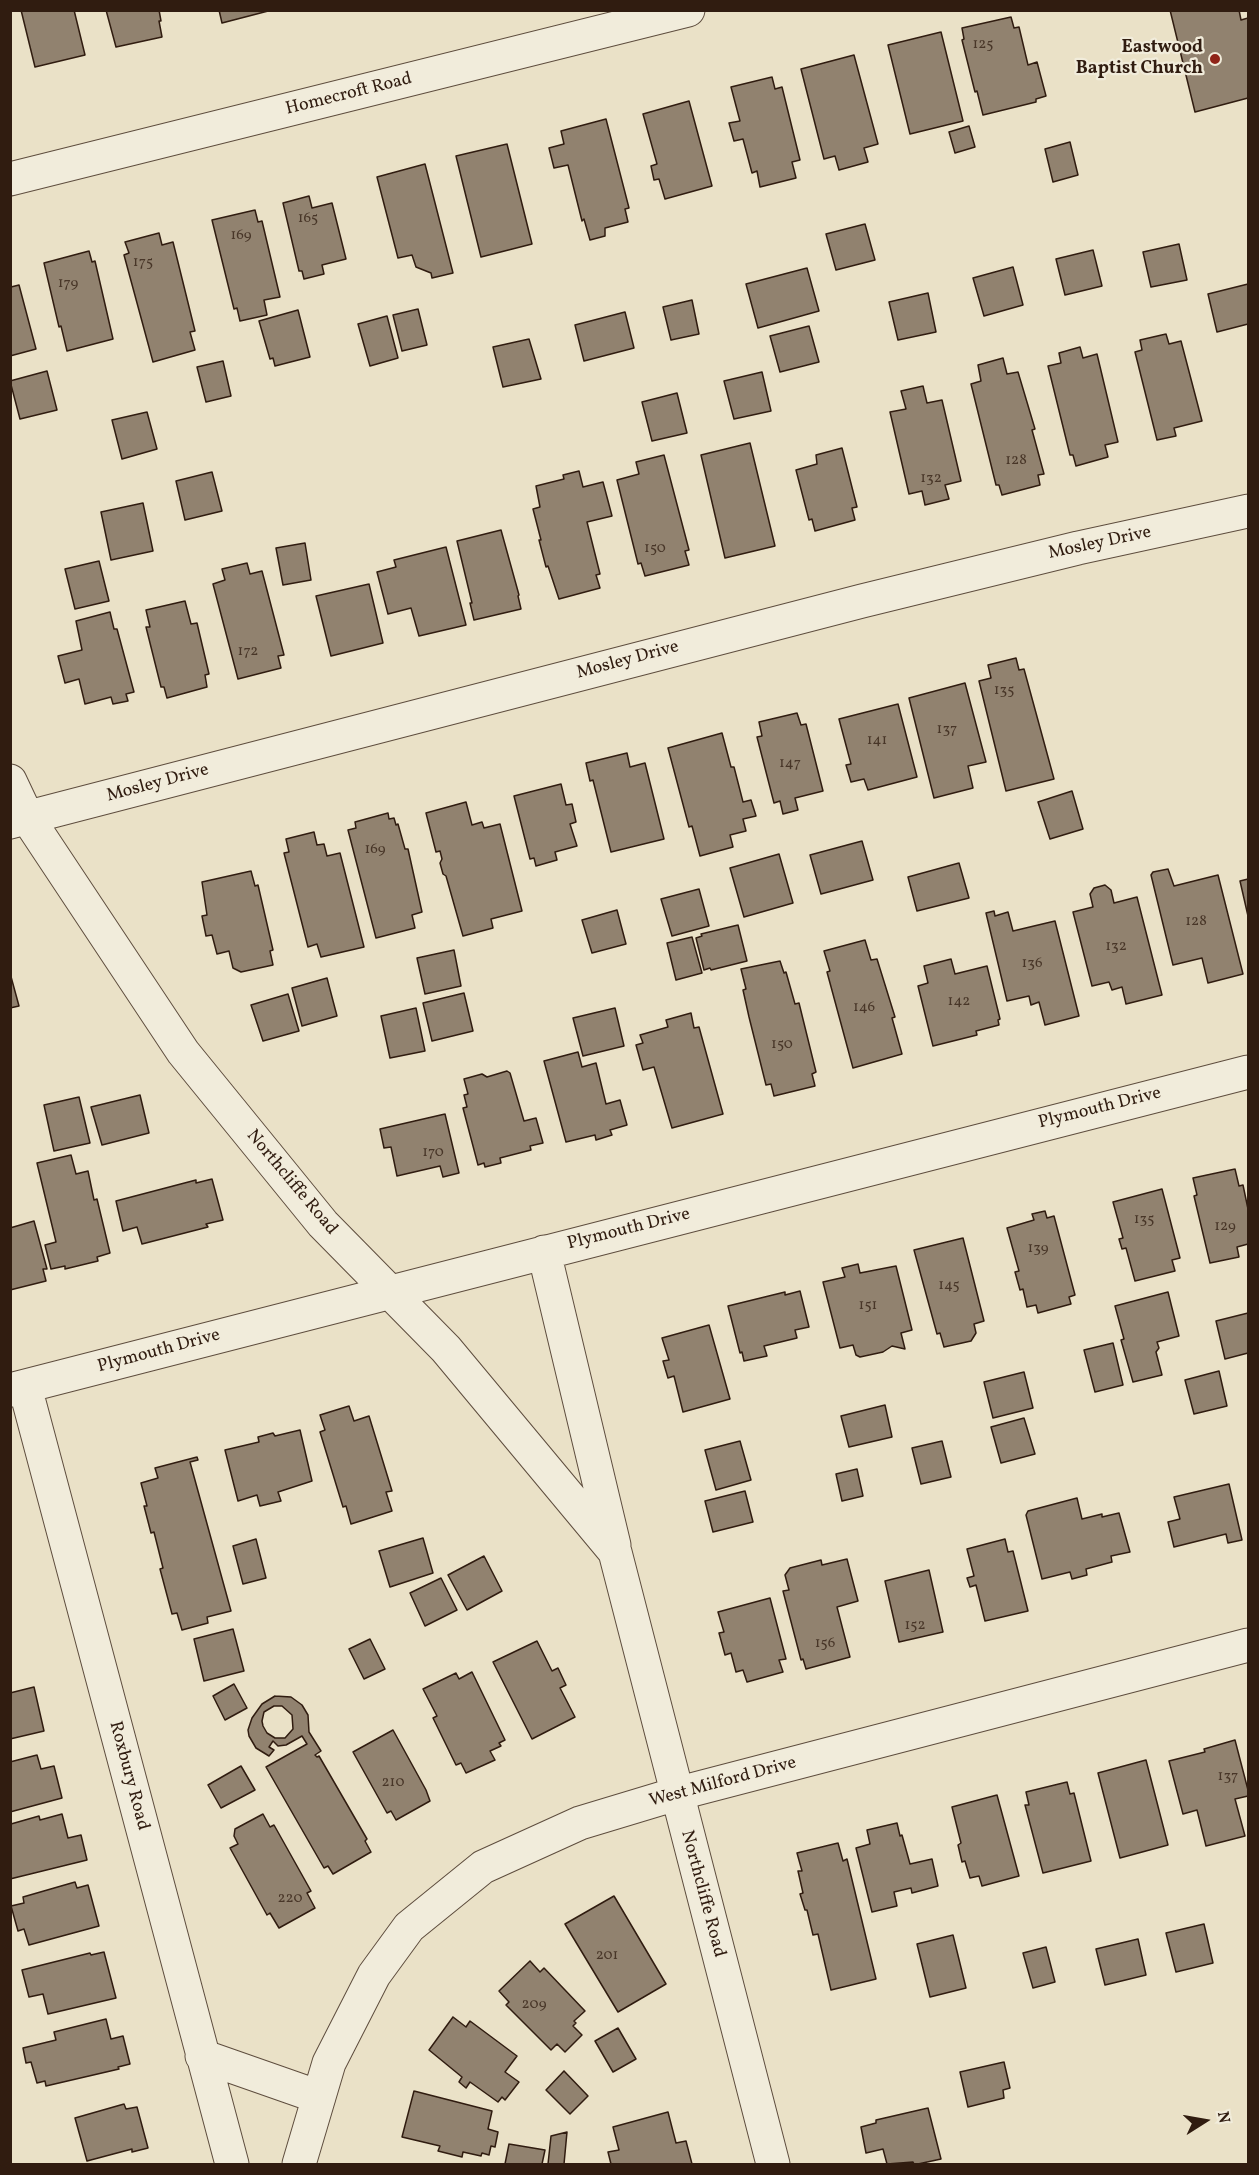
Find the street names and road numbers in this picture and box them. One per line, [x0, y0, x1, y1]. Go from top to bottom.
street label: Homecroft Road [284, 69, 414, 121]
street label: Mosley Drive [1047, 523, 1153, 565]
street label: Mosley Drive [575, 637, 681, 685]
street label: Mosley Drive [105, 760, 211, 808]
street label: Plymouth Drive [1036, 1083, 1164, 1135]
street label: Northcliffe Road [241, 1126, 341, 1240]
street label: Plymouth Drive [565, 1204, 693, 1256]
street label: Plymouth Drive [95, 1325, 223, 1379]
street label: Roxbury Road [103, 1719, 153, 1833]
street label: West Milford Drive [647, 1753, 799, 1813]
street label: Northcliffe Road [675, 1828, 729, 1960]

